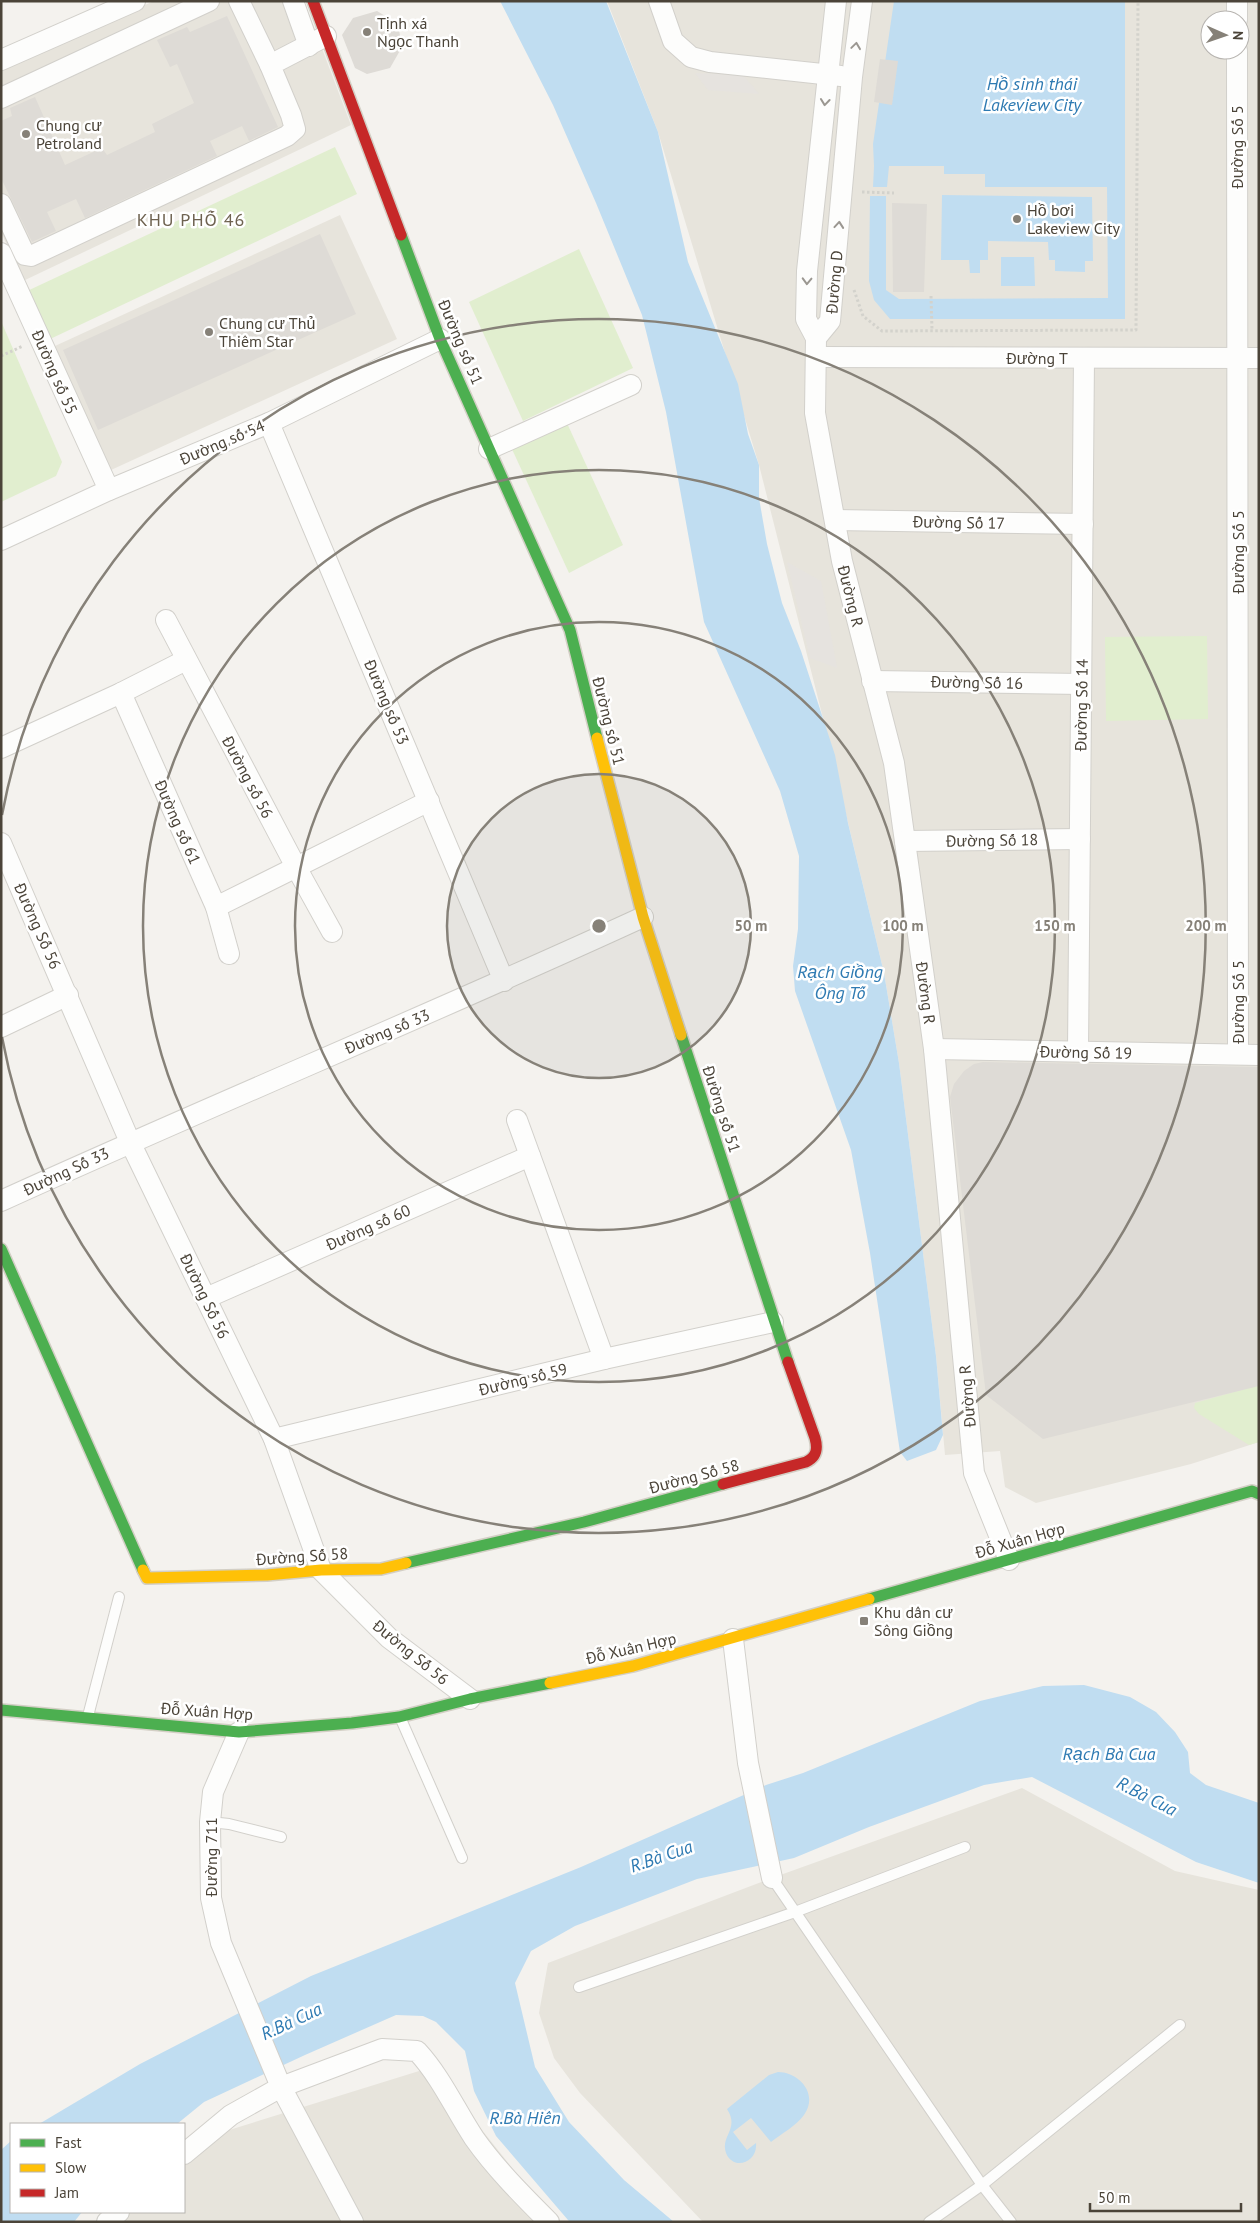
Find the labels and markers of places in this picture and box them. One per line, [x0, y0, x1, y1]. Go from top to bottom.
place label: Tịnh xá Ngọc Thanh [377, 13, 459, 51]
marker: Tịnh xá Ngọc Thanh [361, 26, 373, 38]
place label: Chung cư Petroland [36, 115, 102, 153]
marker: Chung cư Petroland [20, 128, 32, 140]
place label: Hồ bơi Lakeview City [1027, 200, 1121, 238]
marker: Hồ bơi Lakeview City [1011, 213, 1023, 225]
place label: Chung cư Thủ Thiêm Star [219, 313, 315, 351]
marker: Chung cư Thủ Thiêm Star [203, 326, 215, 338]
centre of rings [590, 917, 608, 935]
place label: Khu dân cư Sông Giồng [874, 1602, 953, 1640]
marker: Khu dân cư Sông Giồng [858, 1615, 870, 1627]

